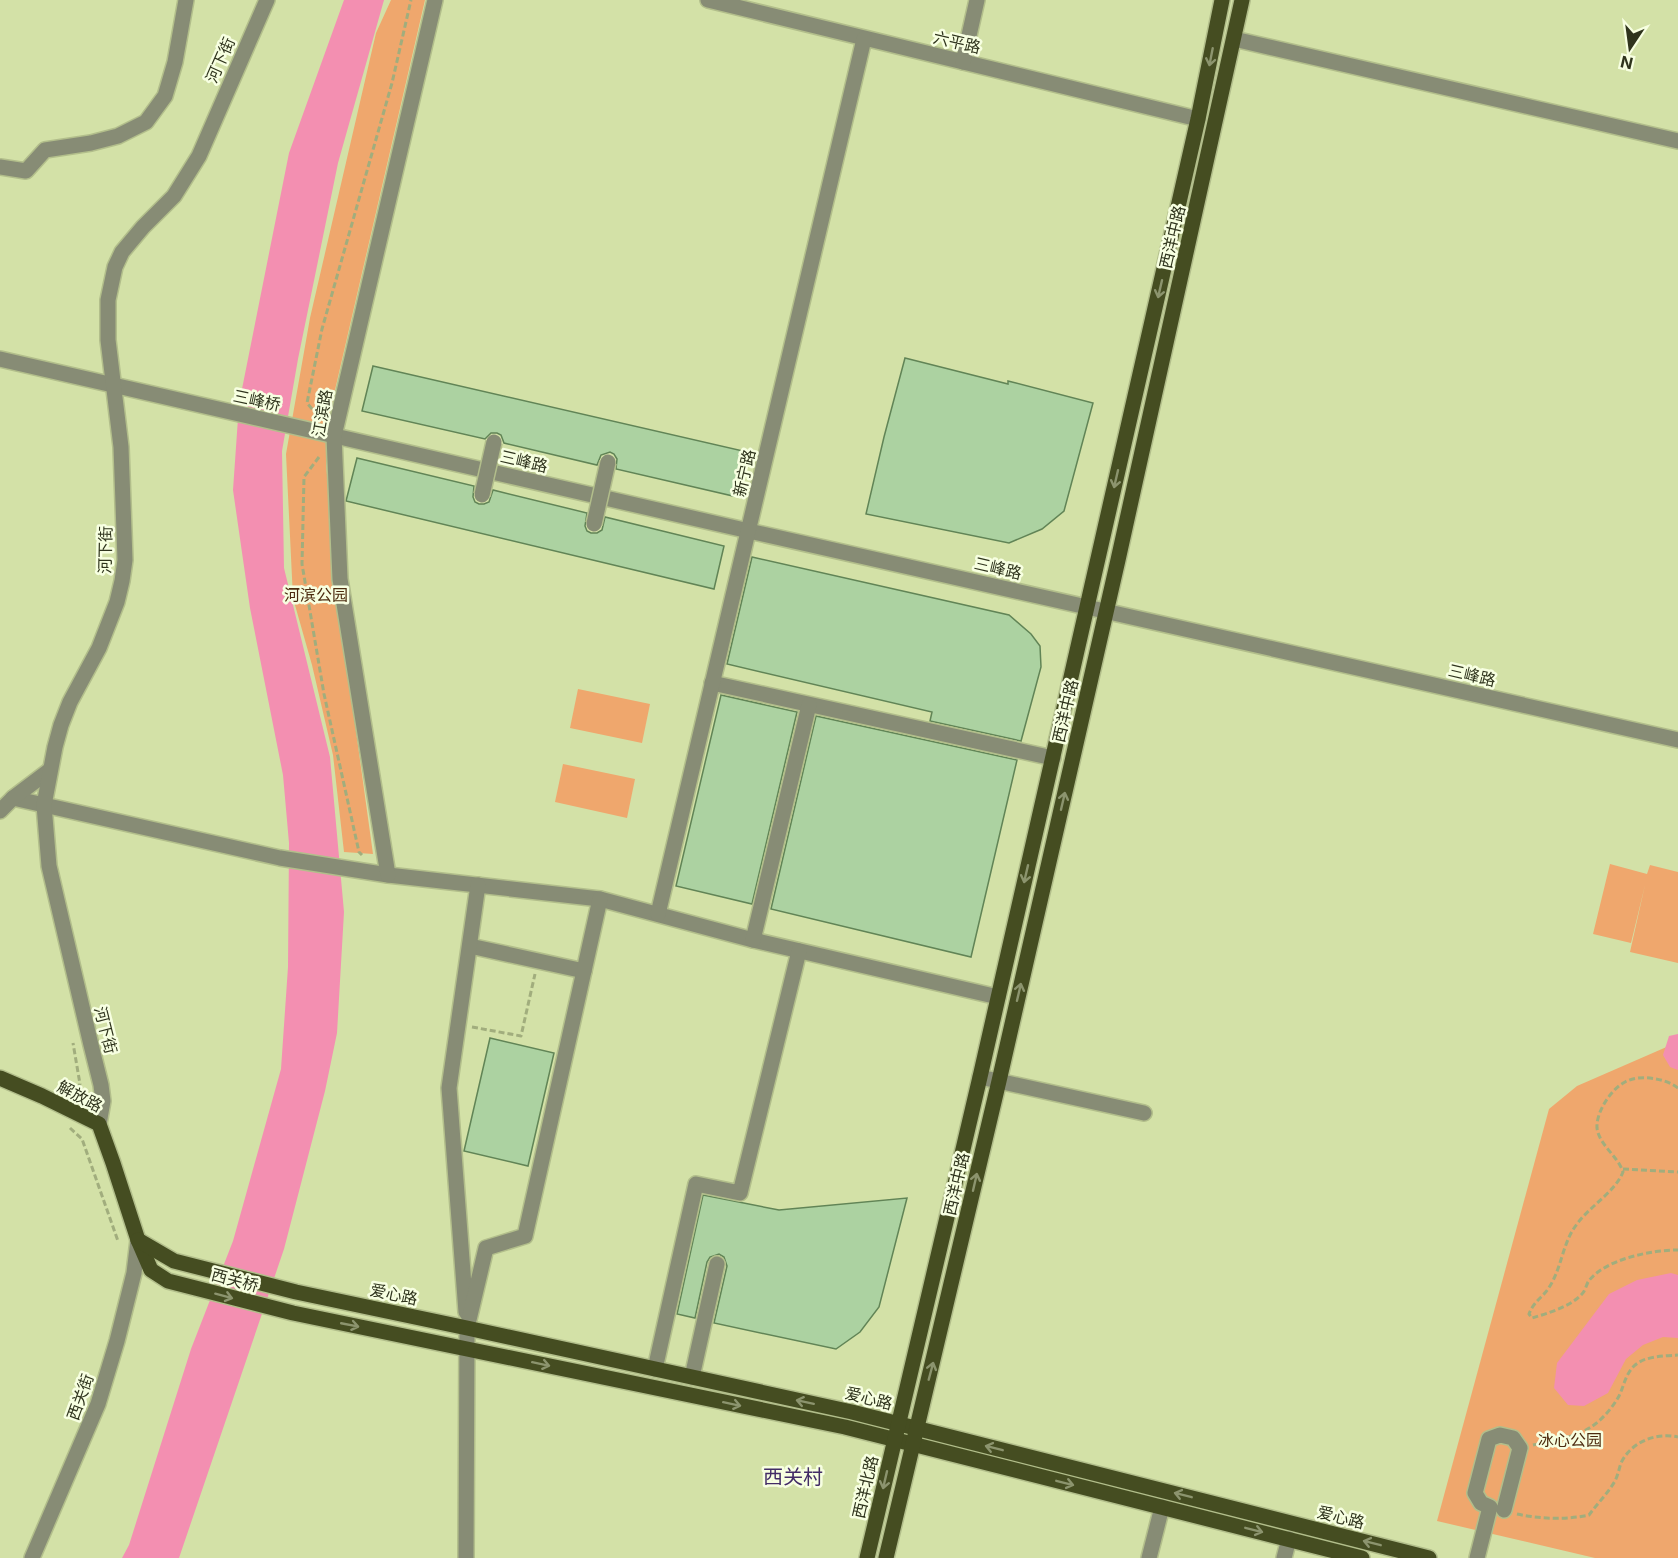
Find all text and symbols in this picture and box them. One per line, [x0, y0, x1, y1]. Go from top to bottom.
north arrow [1600, 18, 1660, 78]
street label: 六平路 [931, 27, 983, 57]
street label: 河下街 [201, 34, 239, 86]
one-way arrow [1205, 47, 1216, 67]
text: N [1618, 51, 1635, 74]
street label: 西洋中路 [1155, 204, 1189, 270]
one-way arrow [1153, 279, 1165, 298]
street label: 三峰桥 [231, 385, 283, 415]
street label: 江滨路 [308, 388, 336, 438]
street label: 三峰路 [498, 446, 550, 476]
street label: 新宁路 [729, 447, 759, 499]
one-way arrow [1110, 469, 1122, 488]
street label: 河下街 [95, 526, 115, 574]
street label: 三峰路 [972, 553, 1024, 583]
park label: 河滨公园 [284, 585, 348, 605]
street label: 三峰路 [1446, 660, 1498, 690]
street label: 西洋中路 [1048, 678, 1082, 744]
one-way arrow [1057, 792, 1069, 811]
one-way arrow [1020, 864, 1032, 883]
one-way arrow [1014, 982, 1026, 1001]
street label: 河下街 [90, 1004, 122, 1056]
street label: 解放路 [54, 1076, 106, 1116]
street label: 西洋中路 [939, 1151, 973, 1217]
one-way arrow [970, 1172, 982, 1191]
street label: 西关桥 [209, 1264, 261, 1296]
street label: 爱心路 [368, 1279, 420, 1309]
one-way arrow [215, 1290, 234, 1302]
one-way arrow [340, 1320, 359, 1331]
one-way arrow [531, 1359, 550, 1370]
one-way arrow [925, 1362, 937, 1381]
street label: 西关街 [62, 1371, 98, 1423]
street label: 爱心路 [843, 1382, 895, 1414]
one-way arrow [795, 1395, 814, 1407]
one-way arrow [722, 1399, 741, 1410]
park label: 冰心公园 [1538, 1430, 1602, 1450]
one-way arrow [985, 1441, 1004, 1453]
street label: 西洋北路 [848, 1454, 882, 1520]
district label: 西关村 [763, 1465, 823, 1489]
one-way arrow [878, 1471, 890, 1490]
one-way arrow [1055, 1477, 1074, 1489]
one-way arrow [1174, 1489, 1193, 1501]
street label: 爱心路 [1315, 1501, 1367, 1533]
one-way arrow [1244, 1525, 1263, 1536]
one-way arrow [1363, 1537, 1382, 1549]

